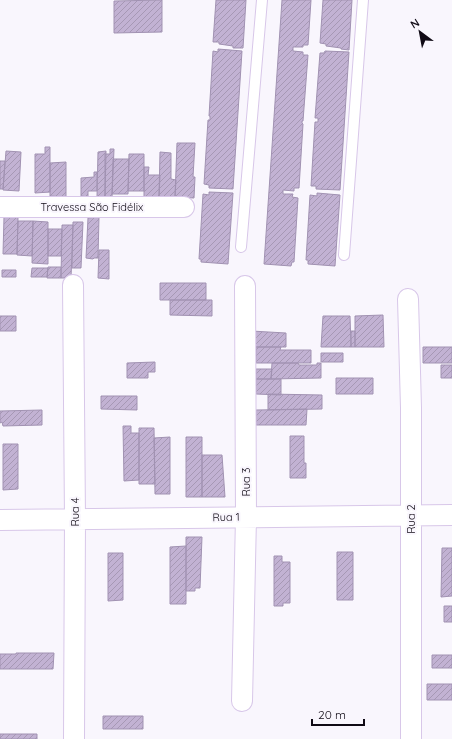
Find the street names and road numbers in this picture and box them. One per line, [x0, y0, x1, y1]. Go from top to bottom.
street label: Travessa São Fidélix [41, 200, 143, 214]
street label: Rua 3 [239, 467, 253, 496]
street label: Rua 4 [68, 497, 82, 527]
street label: Rua 2 [404, 504, 418, 534]
street label: Rua 1 [212, 510, 240, 524]

